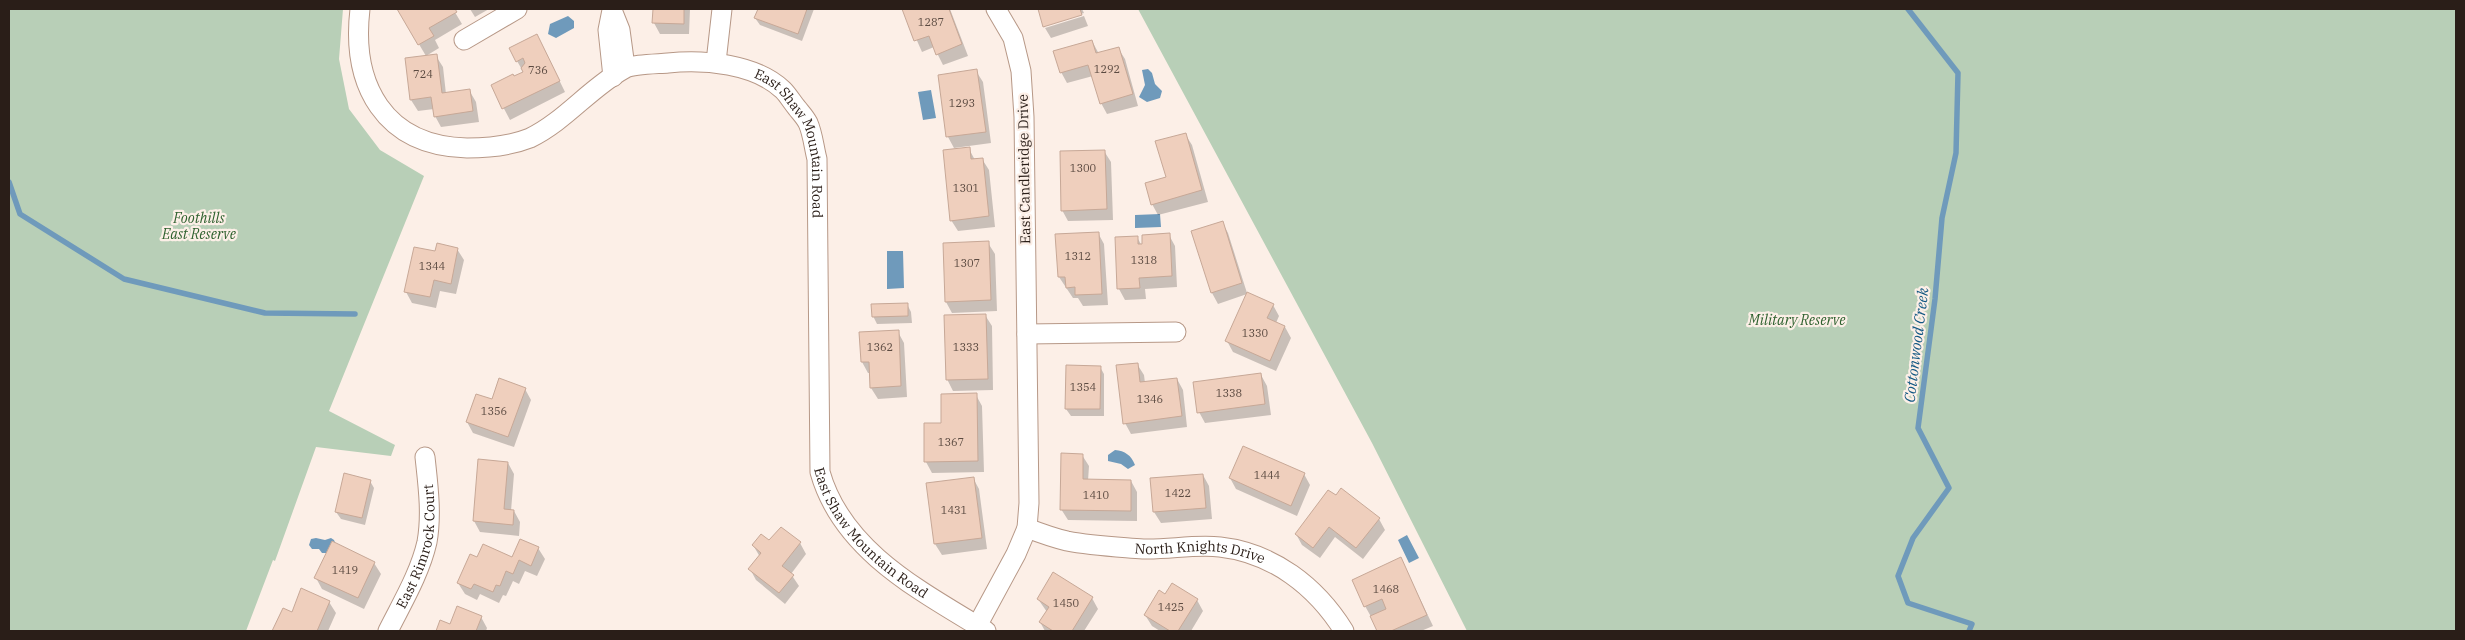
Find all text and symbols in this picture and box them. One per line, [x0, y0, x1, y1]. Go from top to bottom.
house number: 1287 [918, 15, 944, 29]
house number: 1292 [1094, 62, 1120, 76]
house number: 736 [528, 63, 548, 77]
street label: East Shaw Mountain Road [752, 65, 827, 219]
house number: 724 [413, 67, 433, 81]
street label: East Candleridge Drive [1014, 94, 1034, 244]
house number: 1293 [949, 96, 975, 110]
house number: 1300 [1070, 161, 1097, 175]
house number: 1301 [953, 181, 979, 195]
park label: Foothills East Reserve [161, 209, 237, 243]
house number: 1312 [1065, 249, 1091, 263]
house number: 1318 [1131, 253, 1157, 267]
house number: 1307 [954, 256, 980, 270]
house number: 1344 [419, 259, 446, 273]
water label: Cottonwood Creek [1900, 287, 1932, 403]
park label: Military Reserve [1748, 311, 1846, 329]
house number: 1330 [1242, 326, 1269, 340]
house number: 1362 [867, 340, 893, 354]
house number: 1333 [953, 340, 979, 354]
house number: 1354 [1070, 380, 1097, 394]
house number: 1338 [1216, 386, 1242, 400]
house number: 1346 [1137, 392, 1163, 406]
house number: 1356 [481, 404, 507, 418]
house number: 1367 [938, 435, 964, 449]
street label: East Shaw Mountain Road [810, 465, 932, 602]
house number: 1444 [1254, 468, 1281, 482]
street label: East Rimrock Court [392, 484, 438, 612]
house number: 1422 [1165, 486, 1191, 500]
house number: 1410 [1083, 488, 1110, 502]
house number: 1431 [941, 503, 967, 517]
street label: North Knights Drive [1134, 537, 1268, 567]
house number: 1419 [332, 563, 358, 577]
house number: 1468 [1373, 582, 1399, 596]
house number: 1450 [1053, 596, 1080, 610]
house number: 1425 [1158, 600, 1184, 614]

